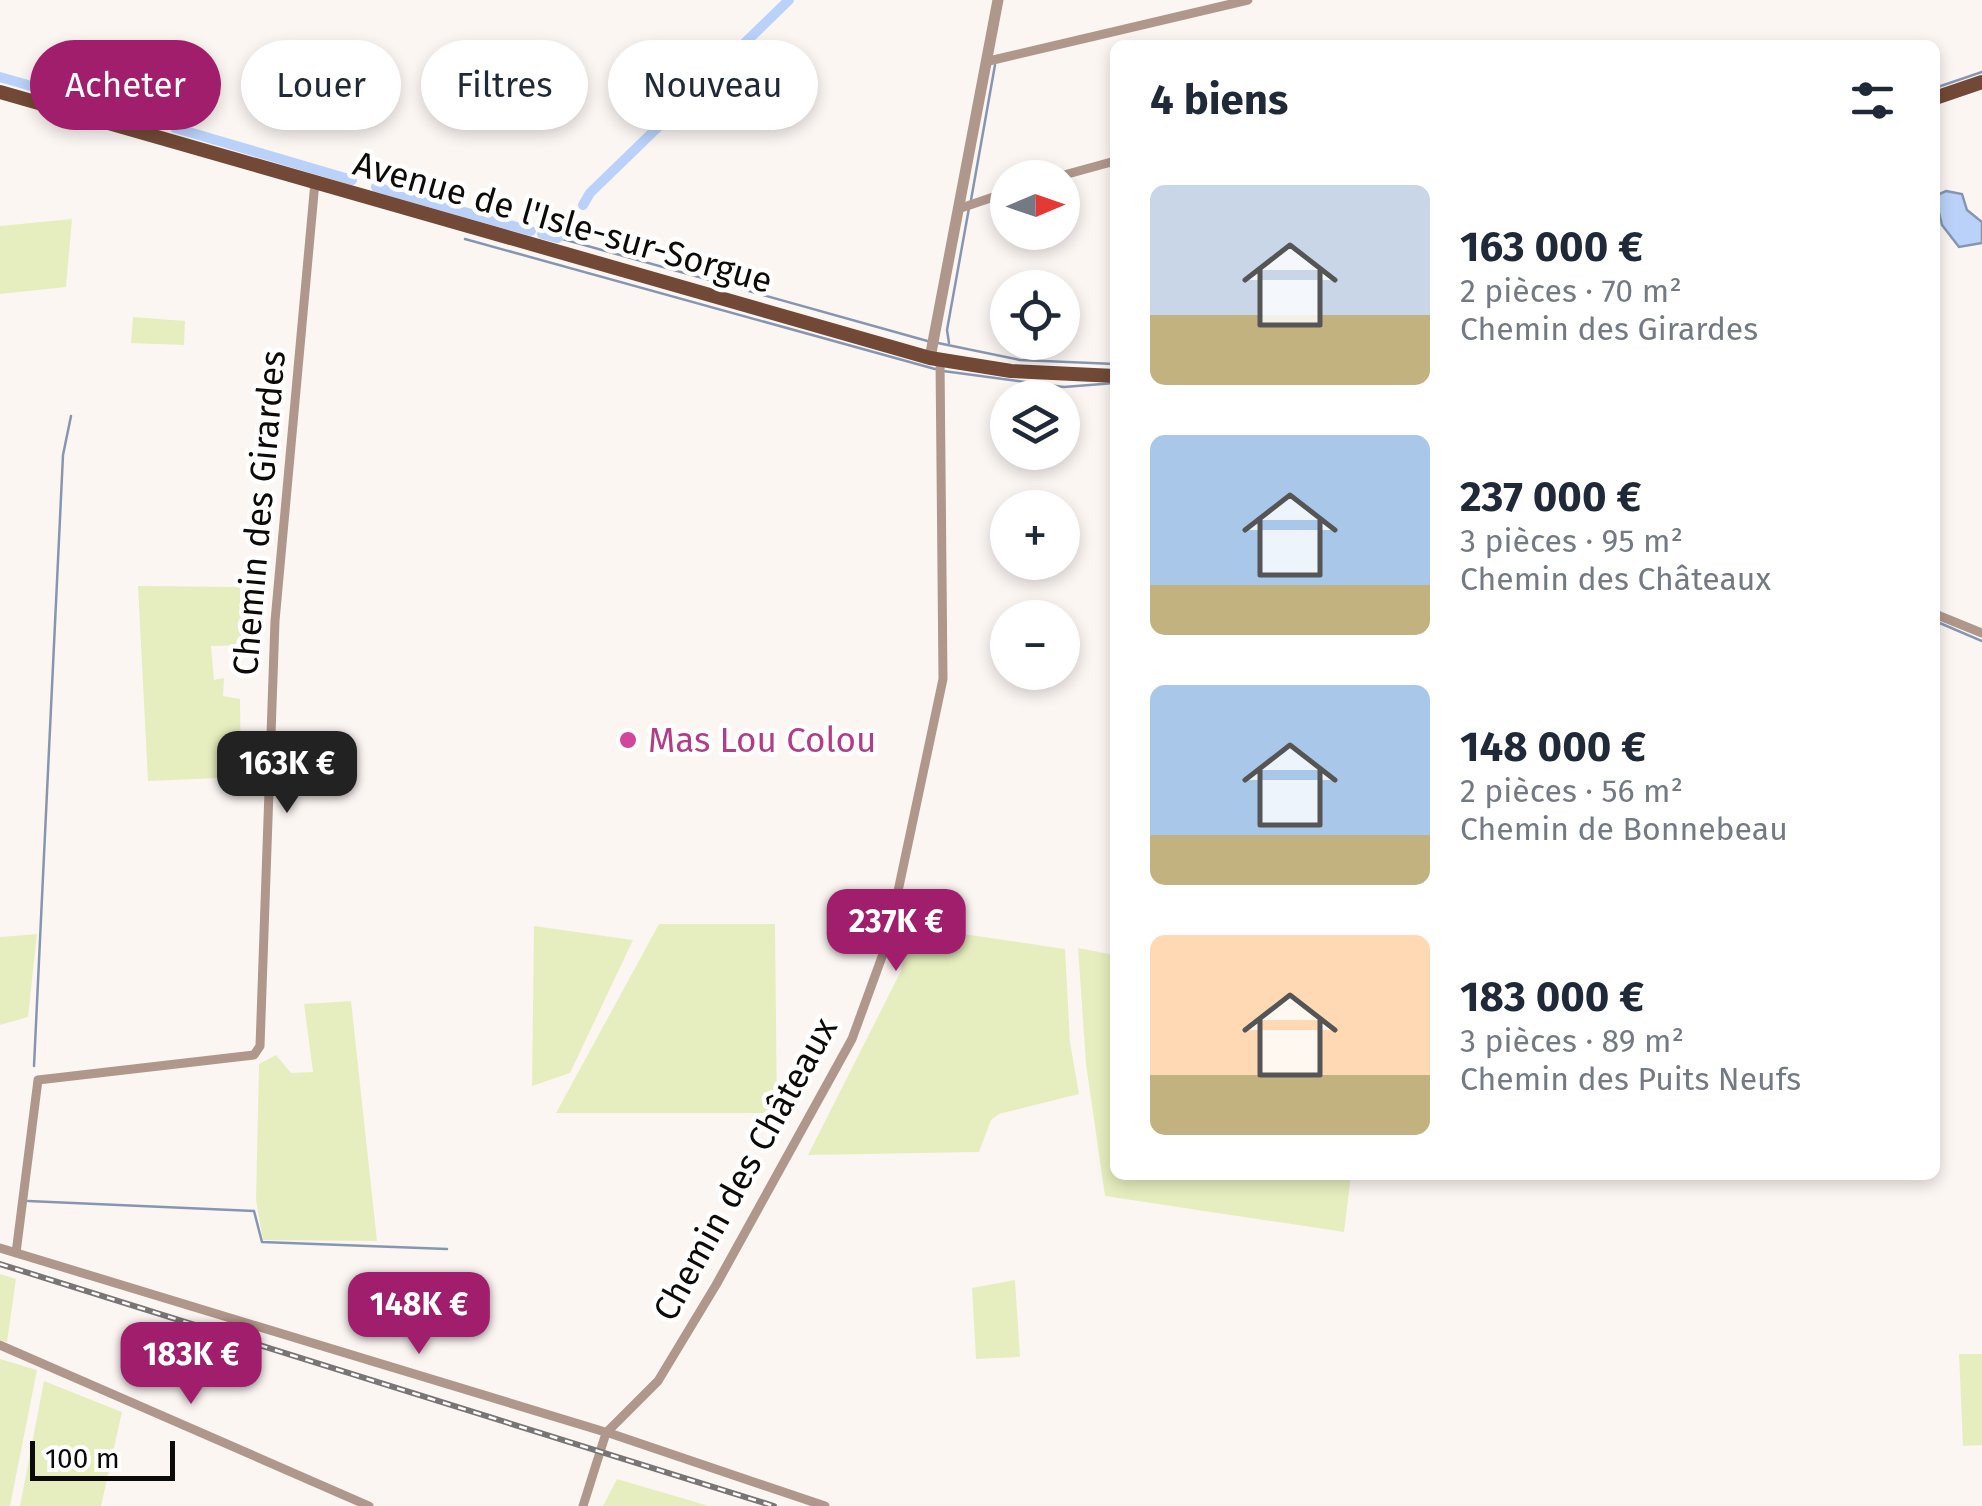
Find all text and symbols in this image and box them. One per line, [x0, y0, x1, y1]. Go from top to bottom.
chip: Acheter [30, 40, 221, 130]
chip: Louer [241, 40, 401, 130]
chip: Filtres [421, 40, 588, 130]
chip: Nouveau [608, 40, 818, 130]
icon: filters [1845, 73, 1900, 128]
text: 4 biens [1150, 75, 1288, 125]
street label: Avenue de l'Isle-sur-Sorgue [349, 142, 777, 302]
north arrow [990, 160, 1080, 250]
map controls [990, 160, 1080, 690]
text: 163 000 € [1460, 222, 1643, 272]
icon: home [1230, 225, 1350, 345]
button: locate [990, 270, 1080, 360]
text: 2 pièces · 70 m² [1460, 272, 1682, 310]
text: Chemin des Girardes [1460, 310, 1758, 348]
street label: Chemin des Girardes [224, 349, 294, 677]
button: layers [990, 380, 1080, 470]
text: 237 000 € [1460, 472, 1641, 522]
icon: home [1230, 475, 1350, 595]
button: + [990, 490, 1080, 580]
text: 3 pièces · 95 m² [1460, 522, 1683, 560]
text: Chemin des Châteaux [1460, 560, 1771, 598]
button: − [990, 600, 1080, 690]
place label: Mas Lou Colou [648, 719, 876, 761]
text: 148 000 € [1460, 722, 1646, 772]
icon: home [1230, 725, 1350, 845]
marker: Mas Lou Colou [617, 729, 639, 751]
pin: 163K € [206, 731, 368, 816]
text: 163K € [239, 744, 335, 782]
text: 2 pièces · 56 m² [1460, 772, 1683, 810]
text: Chemin de Bonnebeau [1460, 810, 1788, 848]
pin: 237K € [815, 889, 977, 974]
text: 237K € [849, 902, 943, 940]
text: 183 000 € [1460, 972, 1644, 1022]
icon: home [1230, 975, 1350, 1095]
street label: Chemin des Châteaux [644, 1010, 846, 1328]
text: 3 pièces · 89 m² [1460, 1022, 1684, 1060]
text: Chemin des Puits Neufs [1460, 1060, 1801, 1098]
pin: 148K € [338, 1272, 500, 1357]
text: 148K € [370, 1285, 468, 1323]
pin: 183K € [110, 1322, 272, 1407]
text: 183K € [143, 1335, 239, 1373]
scale bar [30, 1436, 175, 1480]
text: 100 m [45, 1442, 120, 1475]

